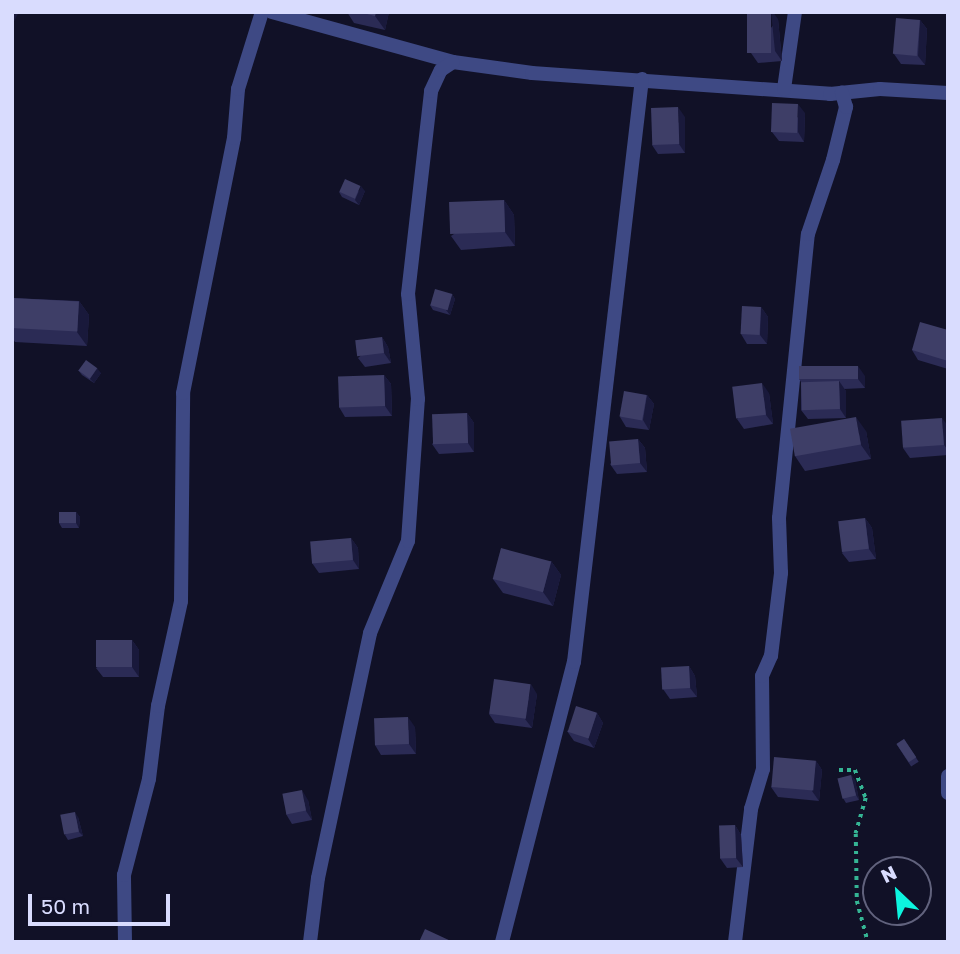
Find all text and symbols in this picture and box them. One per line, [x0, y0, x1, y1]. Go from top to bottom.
north arrow [862, 856, 932, 926]
text: N [877, 860, 900, 887]
scale bar [32, 880, 173, 924]
text: 50 m [41, 893, 90, 919]

